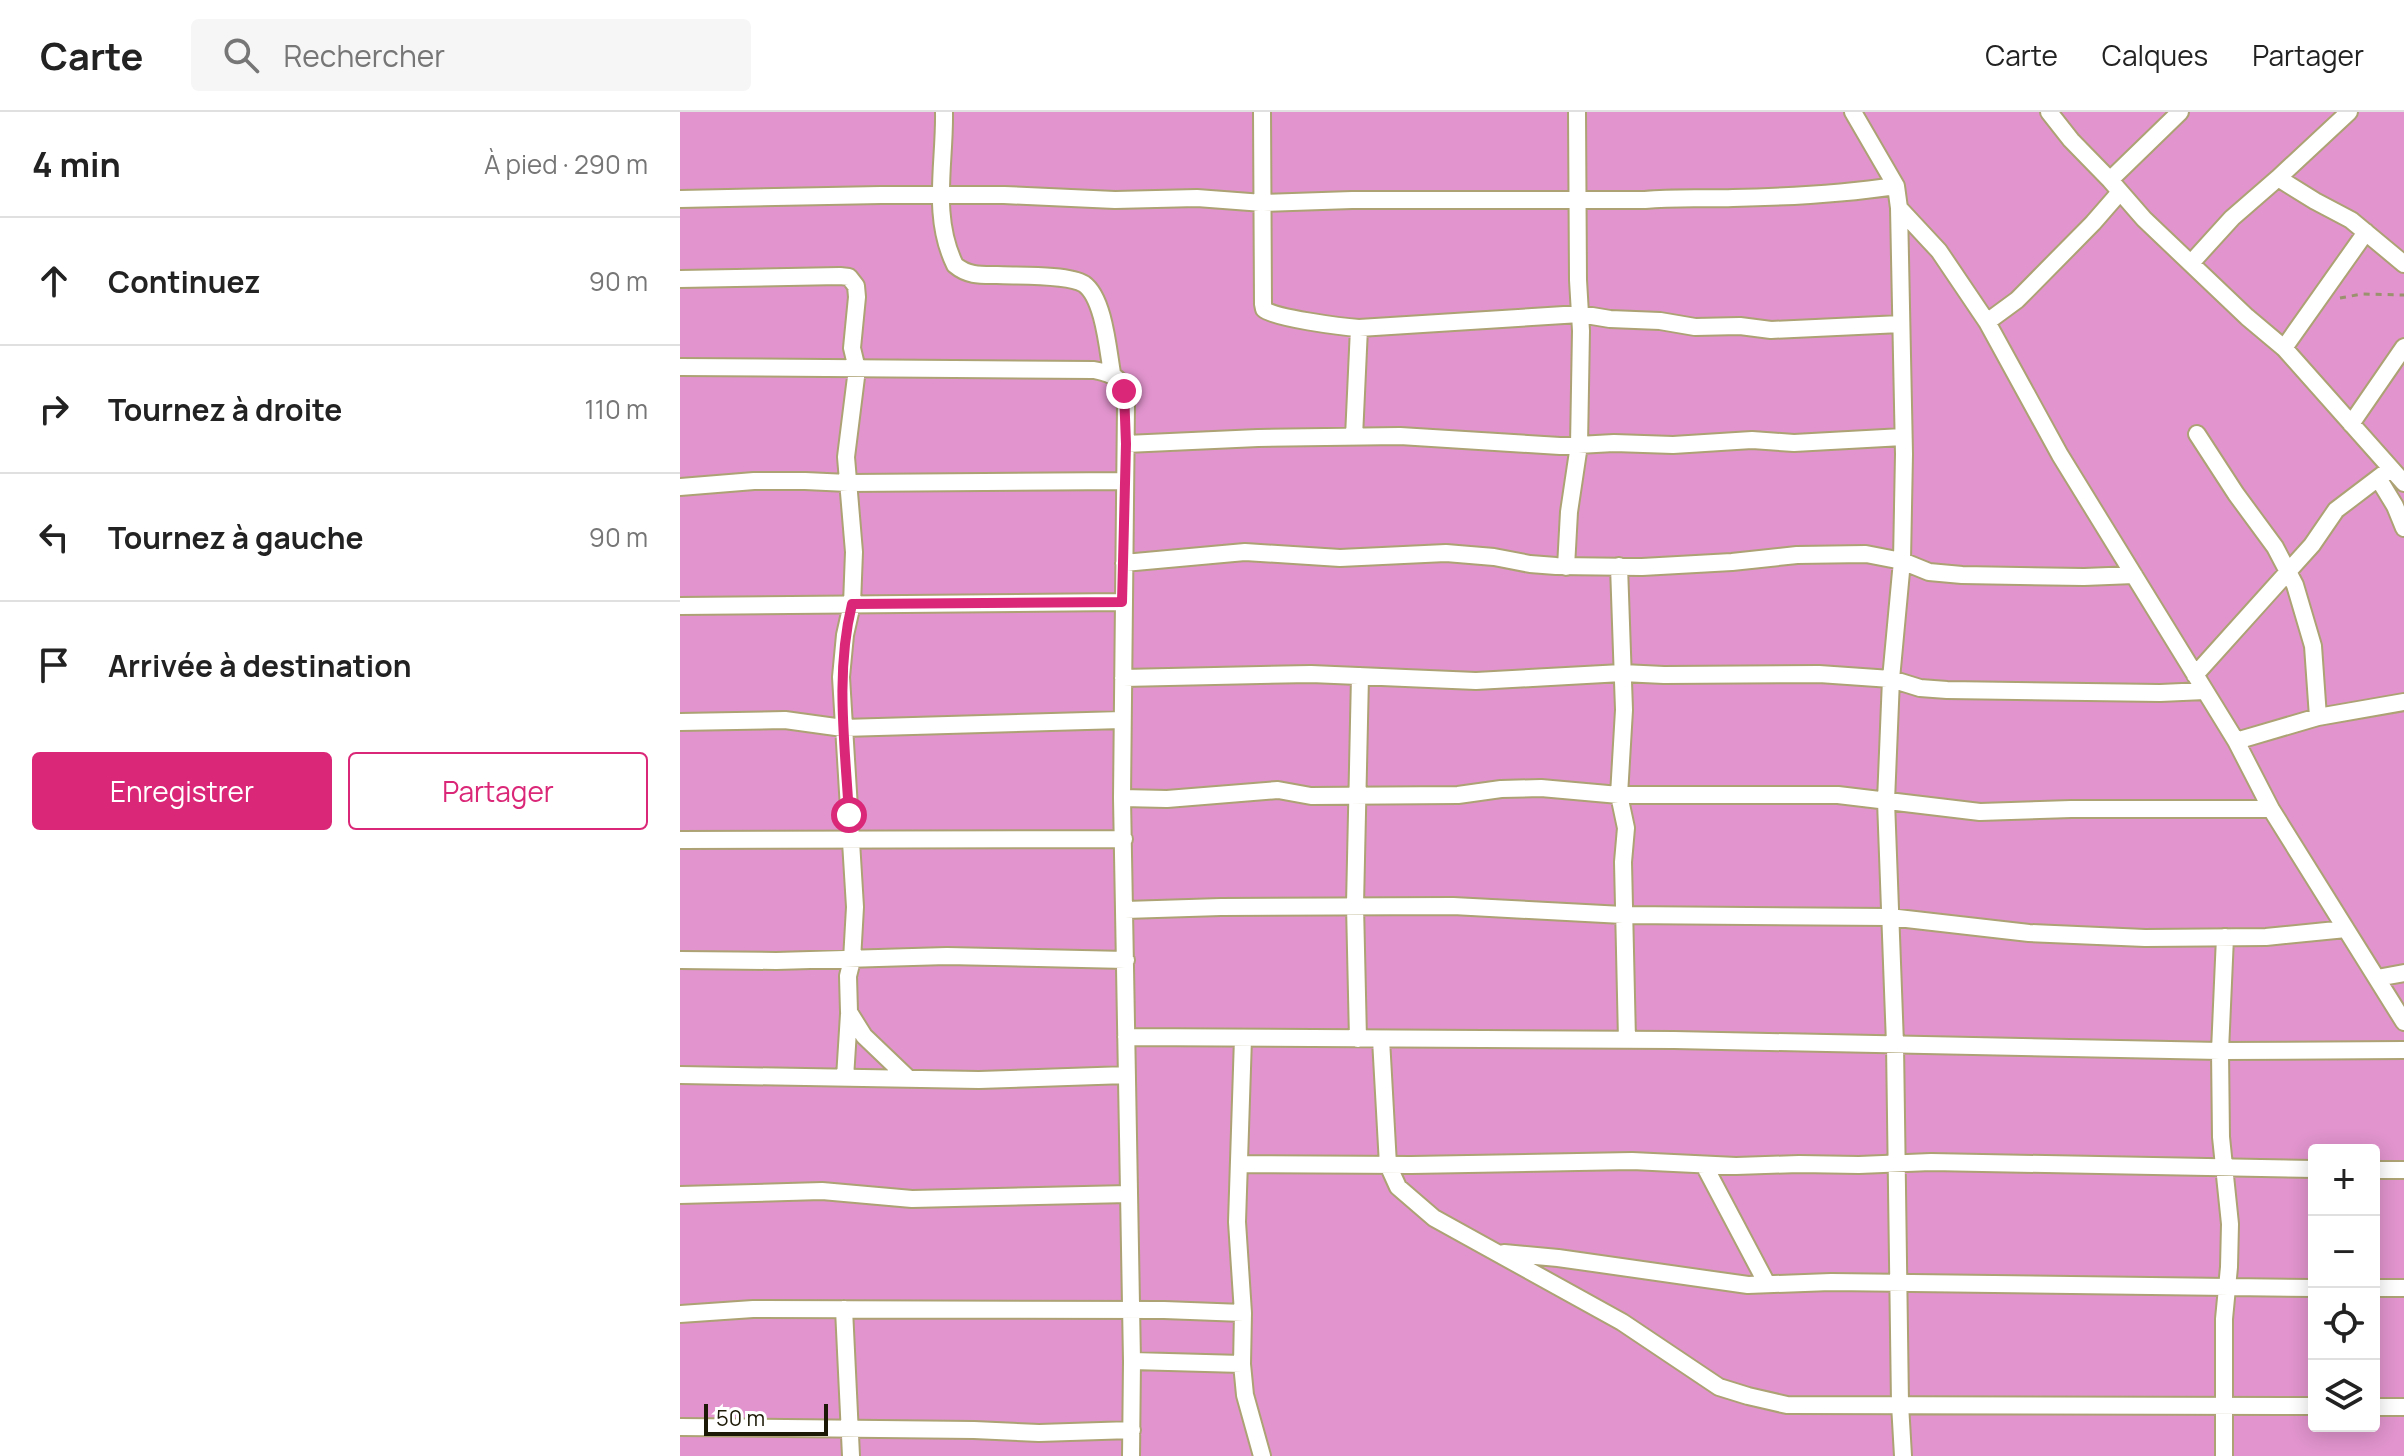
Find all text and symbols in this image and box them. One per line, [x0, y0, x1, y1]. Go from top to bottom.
search box [191, 19, 751, 91]
text: Carte [40, 29, 143, 81]
icon: search [219, 33, 263, 77]
text: Rechercher [283, 35, 445, 76]
text: Carte [1985, 36, 2058, 74]
text: Calques [2102, 36, 2208, 74]
text: Partager [2252, 36, 2364, 74]
text: 4 min [32, 141, 121, 187]
text: À pied · 290 m [484, 146, 648, 182]
icon: ahead [32, 259, 76, 303]
text: Continuez [108, 261, 260, 302]
text: 90 m [589, 263, 648, 299]
route end [1106, 373, 1142, 409]
icon: right [32, 387, 76, 431]
text: Tournez à droite [108, 389, 342, 430]
text: 110 m [585, 391, 648, 427]
icon: left [32, 515, 76, 559]
text: Tournez à gauche [108, 517, 364, 558]
text: 90 m [589, 519, 648, 555]
icon: arrive [32, 643, 76, 687]
text: Arrivée à destination [108, 645, 411, 686]
button: Enregistrer [32, 752, 332, 830]
button: Partager [348, 752, 648, 830]
route start [831, 797, 867, 833]
map controls [2308, 1144, 2380, 1432]
button: + [2308, 1144, 2380, 1216]
button: − [2308, 1216, 2380, 1288]
button: locate [2308, 1288, 2380, 1360]
button: layers [2308, 1360, 2380, 1432]
scale bar [704, 1400, 828, 1436]
text: 50 m [716, 1403, 765, 1433]

